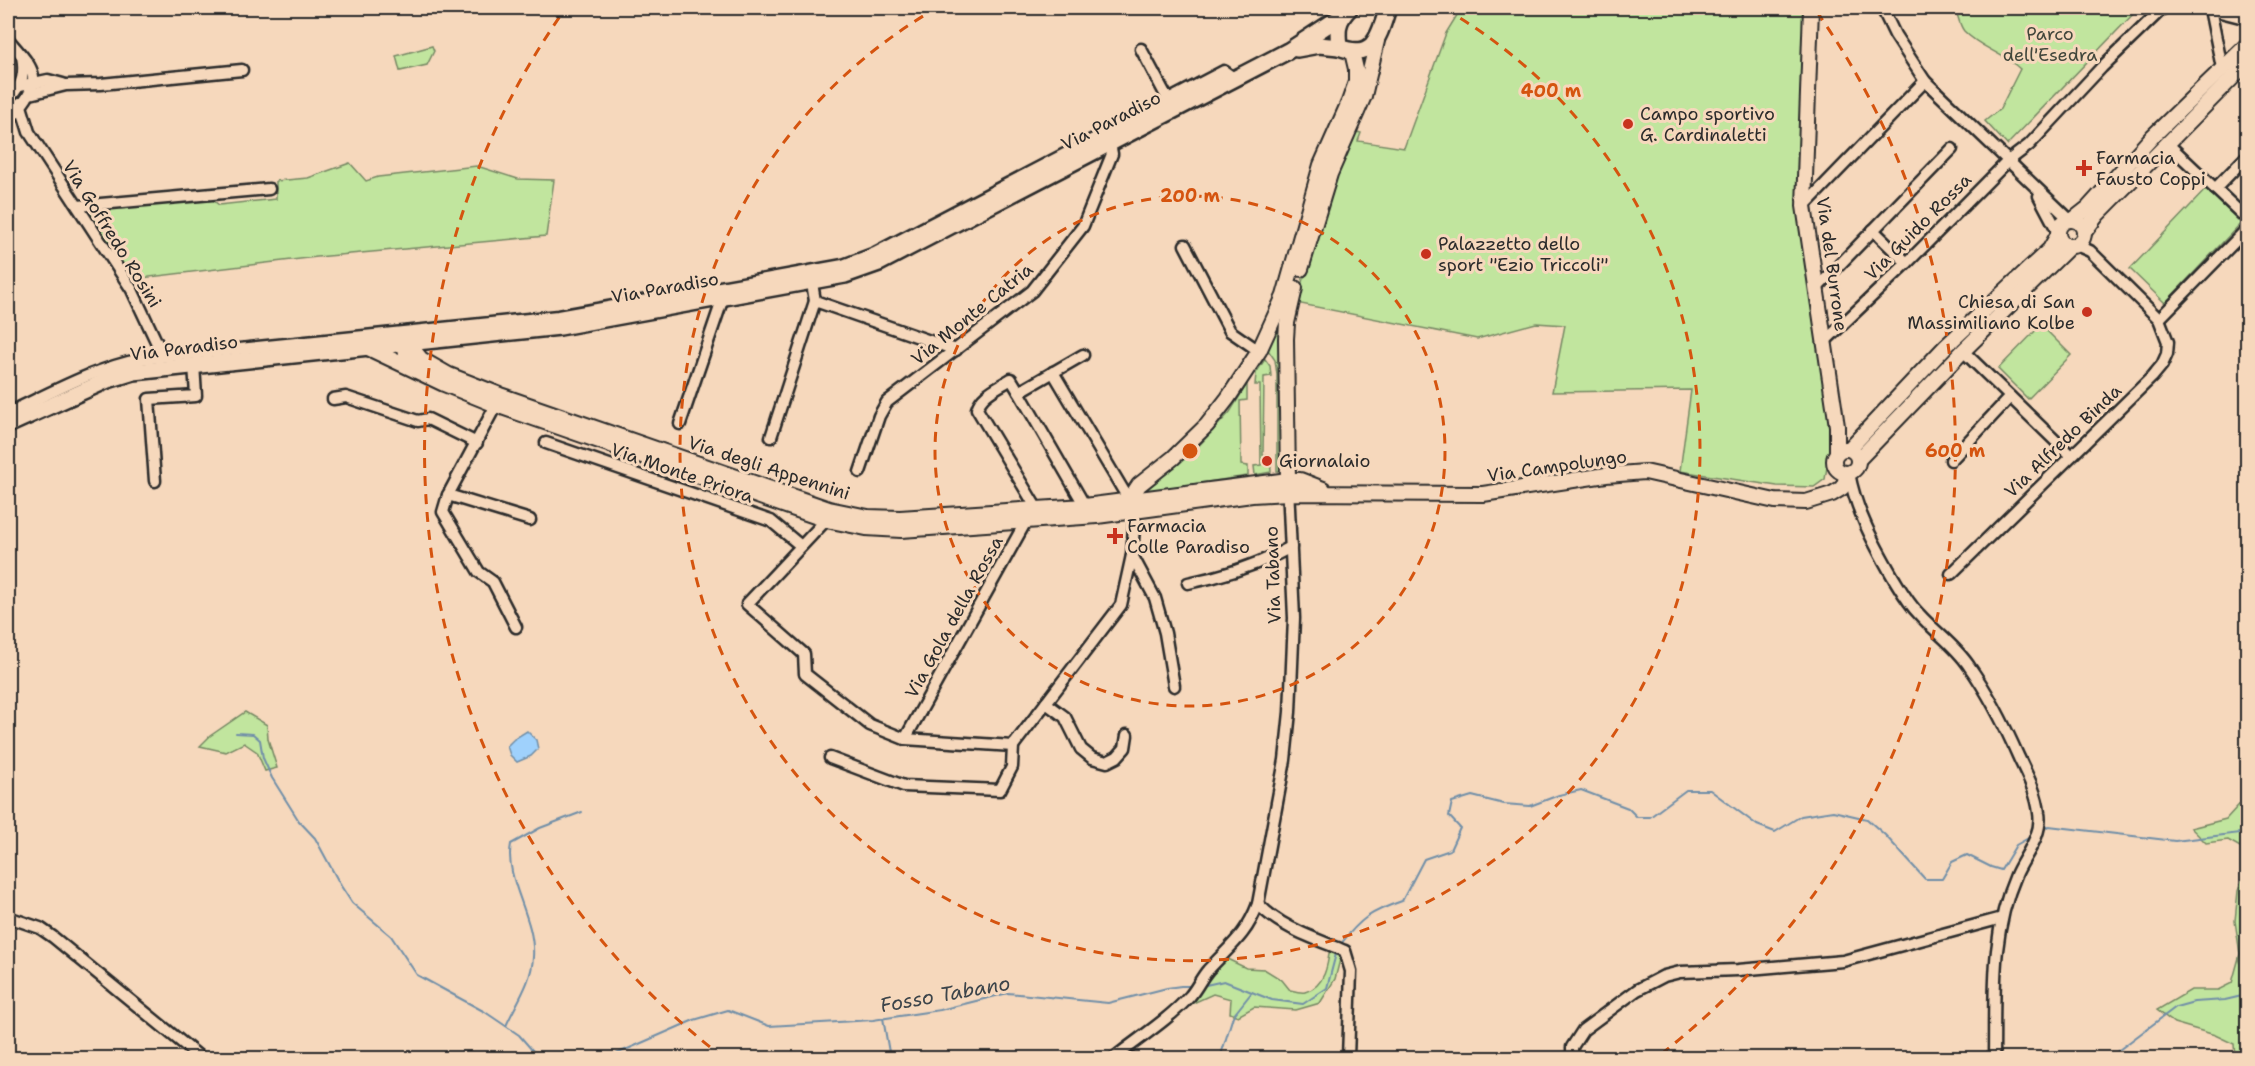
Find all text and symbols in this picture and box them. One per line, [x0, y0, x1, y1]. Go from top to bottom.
park label: Parco dell'Esedra [2003, 22, 2097, 67]
text: 400 m [1521, 79, 1582, 103]
street label: Via Paradiso [1057, 86, 1165, 156]
place label: Campo sportivo G. Cardinaletti [1640, 102, 1775, 147]
marker: Campo sportivo G. Cardinaletti [1621, 117, 1635, 131]
place label: Farmacia Fausto Coppi [2096, 146, 2206, 191]
street label: Via Goffredo Rosini [57, 156, 167, 312]
marker: Farmacia Fausto Coppi [2077, 161, 2091, 175]
street label: Via Guido Rossa [1859, 168, 1977, 286]
text: 200 m [1160, 184, 1221, 208]
street label: Via del Burrone [1811, 195, 1853, 333]
place label: Palazzetto dello sport "Ezio Triccoli" [1438, 232, 1609, 277]
marker: Palazzetto dello sport "Ezio Triccoli" [1419, 247, 1433, 261]
street label: Via Monte Catria [906, 257, 1038, 371]
street label: Via Paradiso [609, 267, 721, 309]
place label: Chiesa di San Massimiliano Kolbe [1907, 290, 2075, 335]
marker: Chiesa di San Massimiliano Kolbe [2080, 305, 2094, 319]
street label: Via Paradiso [129, 329, 239, 367]
street label: Via Alfredo Binda [1999, 379, 2127, 503]
street label: Via degli Appennini [685, 430, 853, 506]
street label: Via Monte Priora [608, 437, 756, 509]
text: 600 m [1925, 439, 1986, 463]
centre of rings [1180, 441, 1200, 461]
street label: Via Campolungo [1486, 444, 1628, 488]
place label: Giornalaio [1279, 449, 1370, 473]
marker: Giornalaio [1260, 454, 1274, 468]
place label: Farmacia Colle Paradiso [1127, 514, 1250, 559]
street label: Via Tabano [1259, 526, 1287, 624]
marker: Farmacia Colle Paradiso [1108, 529, 1122, 543]
street label: Via Gola della Rossa [899, 532, 1009, 702]
water label: Fosso Tabano [878, 970, 1012, 1018]

